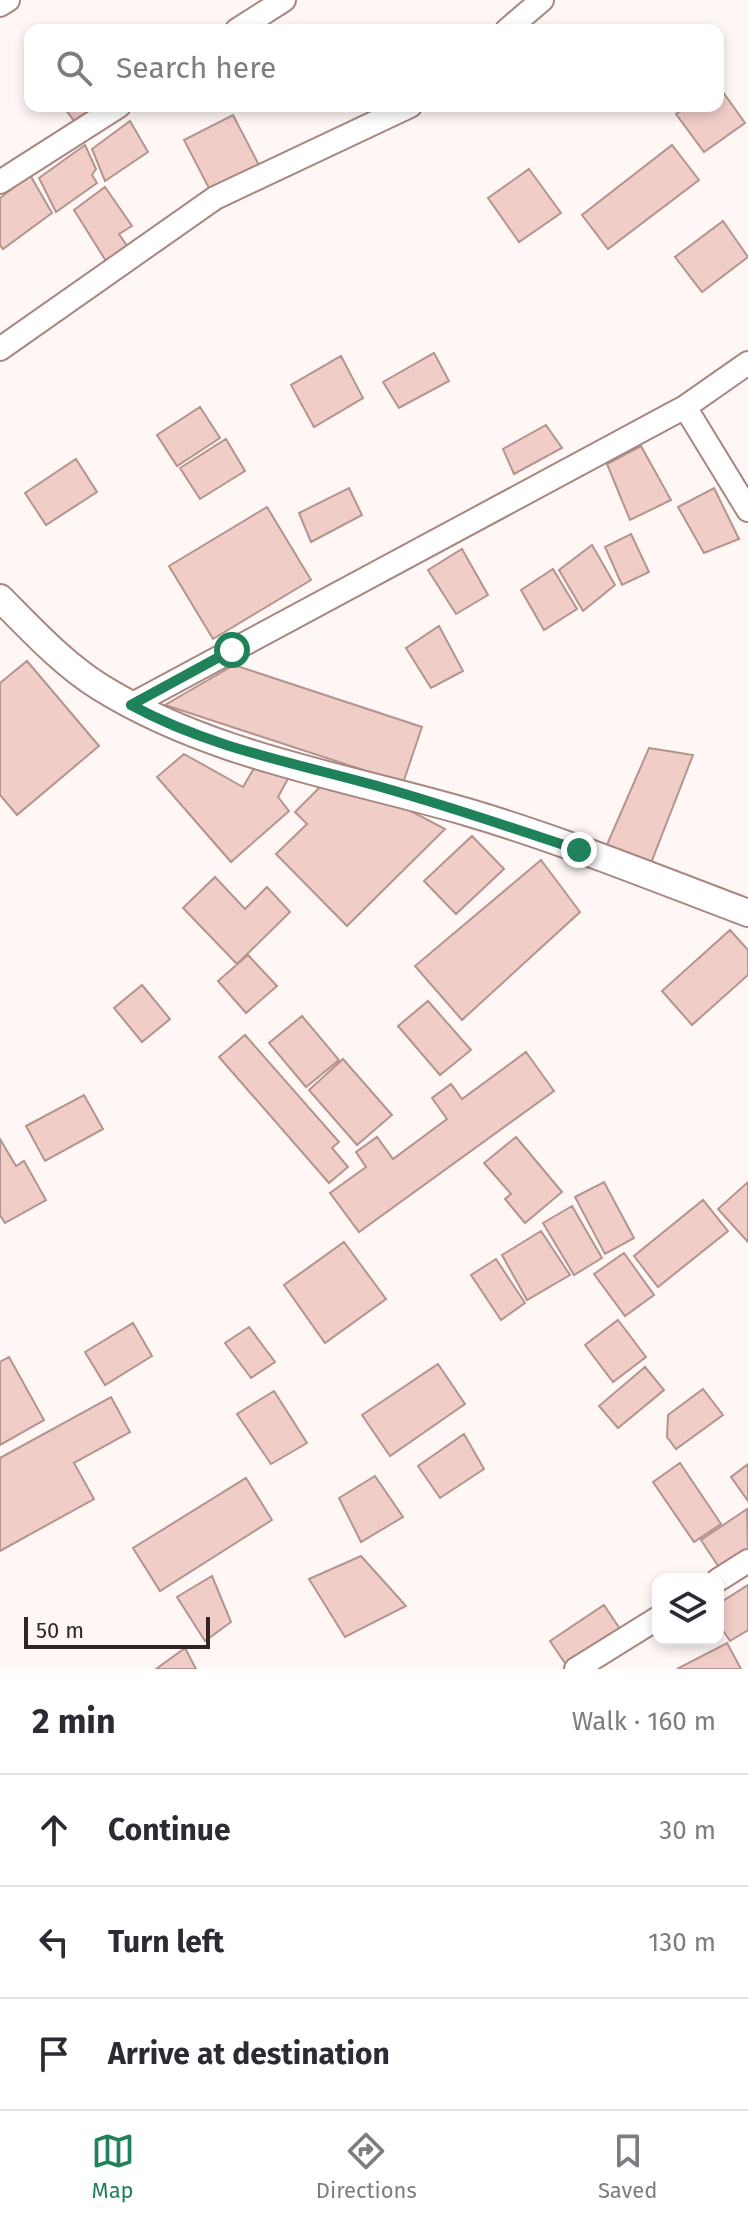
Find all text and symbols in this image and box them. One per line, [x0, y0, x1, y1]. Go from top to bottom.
search box [24, 24, 724, 112]
icon: search [52, 46, 96, 90]
text: Search here [116, 50, 276, 86]
route start [214, 632, 250, 668]
route end [561, 832, 597, 868]
map controls [652, 1573, 724, 1645]
button: layers [652, 1573, 724, 1645]
scale bar [24, 1613, 210, 1649]
text: 50 m [36, 1617, 84, 1644]
text: 2 min [32, 1701, 116, 1742]
text: Walk · 160 m [572, 1706, 716, 1737]
icon: ahead [32, 1808, 76, 1852]
text: Continue [108, 1812, 231, 1848]
text: 30 m [659, 1815, 716, 1846]
icon: left [32, 1920, 76, 1964]
text: Turn left [108, 1924, 224, 1960]
text: 130 m [648, 1927, 716, 1958]
icon: arrive [32, 2032, 76, 2076]
text: Arrive at destination [108, 2036, 390, 2072]
tab: Map [91, 2129, 135, 2204]
tab: Directions [316, 2129, 417, 2204]
tab: Saved [598, 2129, 657, 2204]

